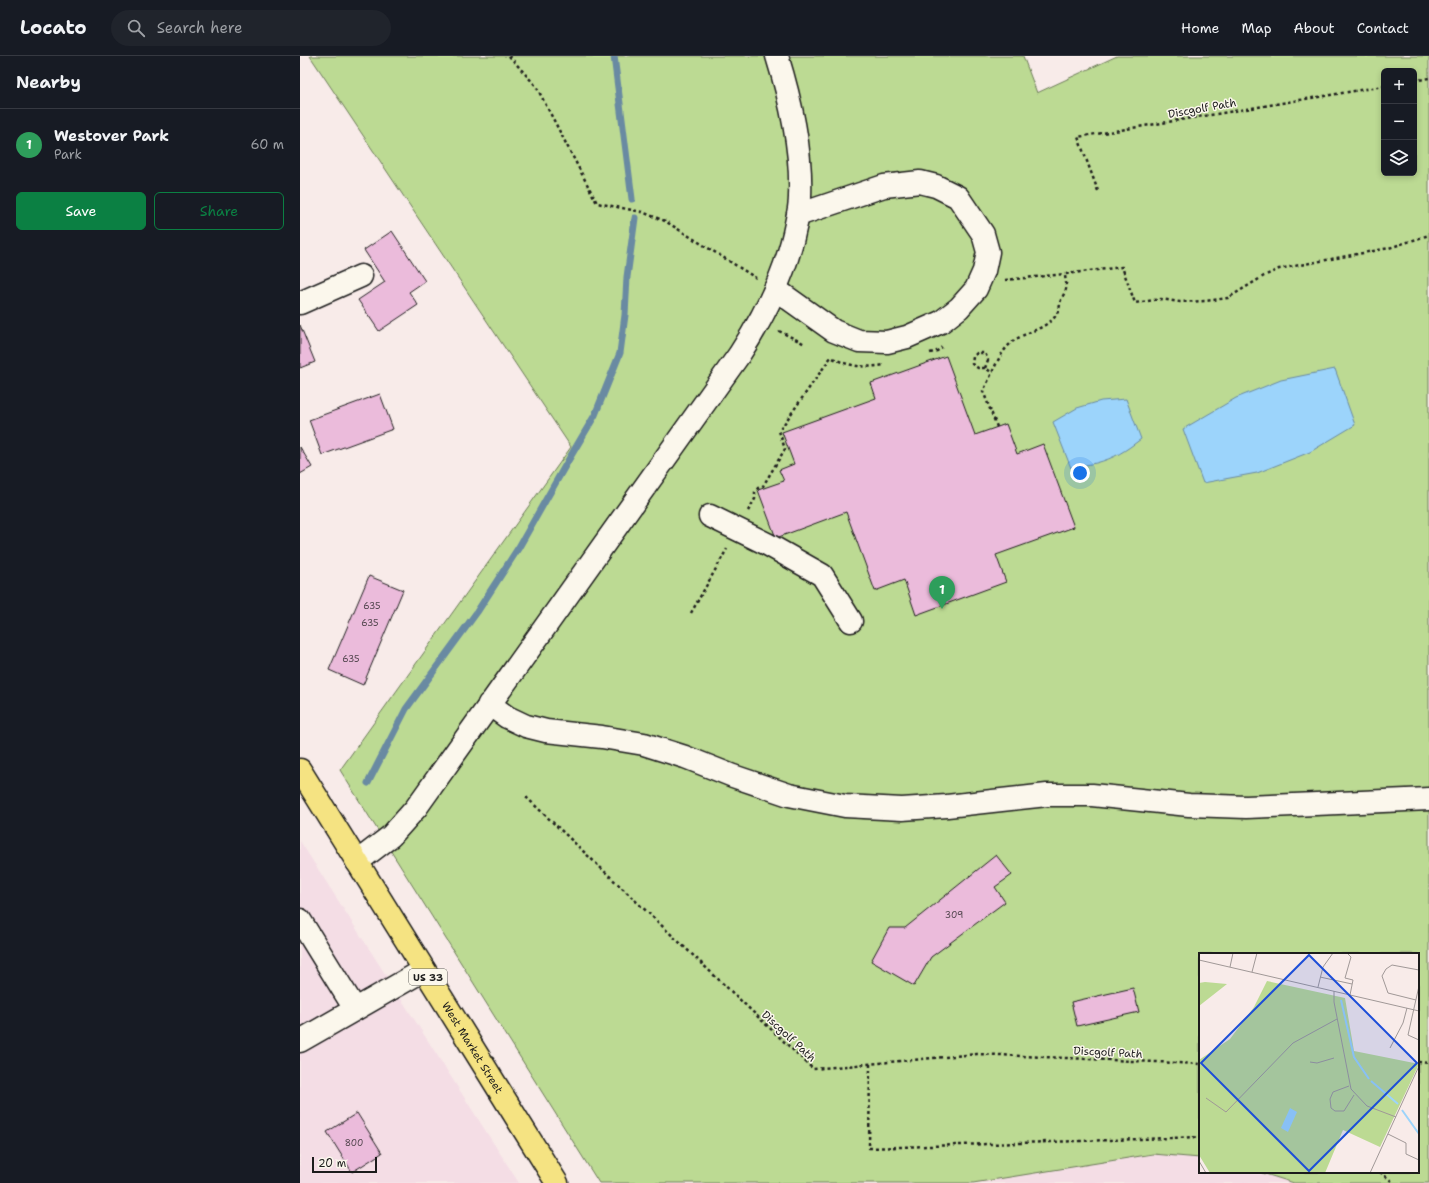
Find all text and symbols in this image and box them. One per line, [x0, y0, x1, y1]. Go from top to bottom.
search box [111, 10, 391, 46]
text: Locato [20, 15, 87, 40]
icon: search [125, 17, 147, 39]
text: Search here [157, 18, 242, 38]
text: Home [1181, 19, 1220, 37]
text: Map [1242, 19, 1272, 37]
text: About [1294, 19, 1335, 37]
text: Contact [1357, 19, 1409, 37]
map controls [1381, 68, 1417, 176]
button: + [1381, 68, 1417, 104]
text: Nearby [16, 71, 81, 93]
street label: Discgolf Path [1167, 95, 1237, 122]
button: − [1381, 104, 1417, 140]
text: Westover Park [54, 126, 169, 146]
text: 1 [26, 136, 32, 153]
text: 60 m [251, 136, 284, 153]
button: layers [1381, 140, 1417, 176]
text: Park [54, 146, 82, 163]
button: Save [16, 192, 146, 230]
button: Share [154, 192, 284, 230]
your location [1070, 463, 1090, 483]
pin: 1 [929, 576, 955, 609]
house number: 635 [363, 600, 381, 612]
house number: 635 [361, 617, 379, 629]
house number: 635 [342, 653, 360, 665]
house number: 309 [945, 909, 963, 921]
inset map [1199, 953, 1419, 1173]
road number: US 33 [409, 969, 447, 985]
street label: West Market Street [438, 999, 507, 1097]
street label: Discgolf Path [758, 1007, 819, 1065]
street label: Discgolf Path [1073, 1043, 1143, 1062]
house number: 800 [345, 1137, 363, 1149]
scale bar [312, 1155, 377, 1174]
text: 20 m [318, 1156, 346, 1171]

